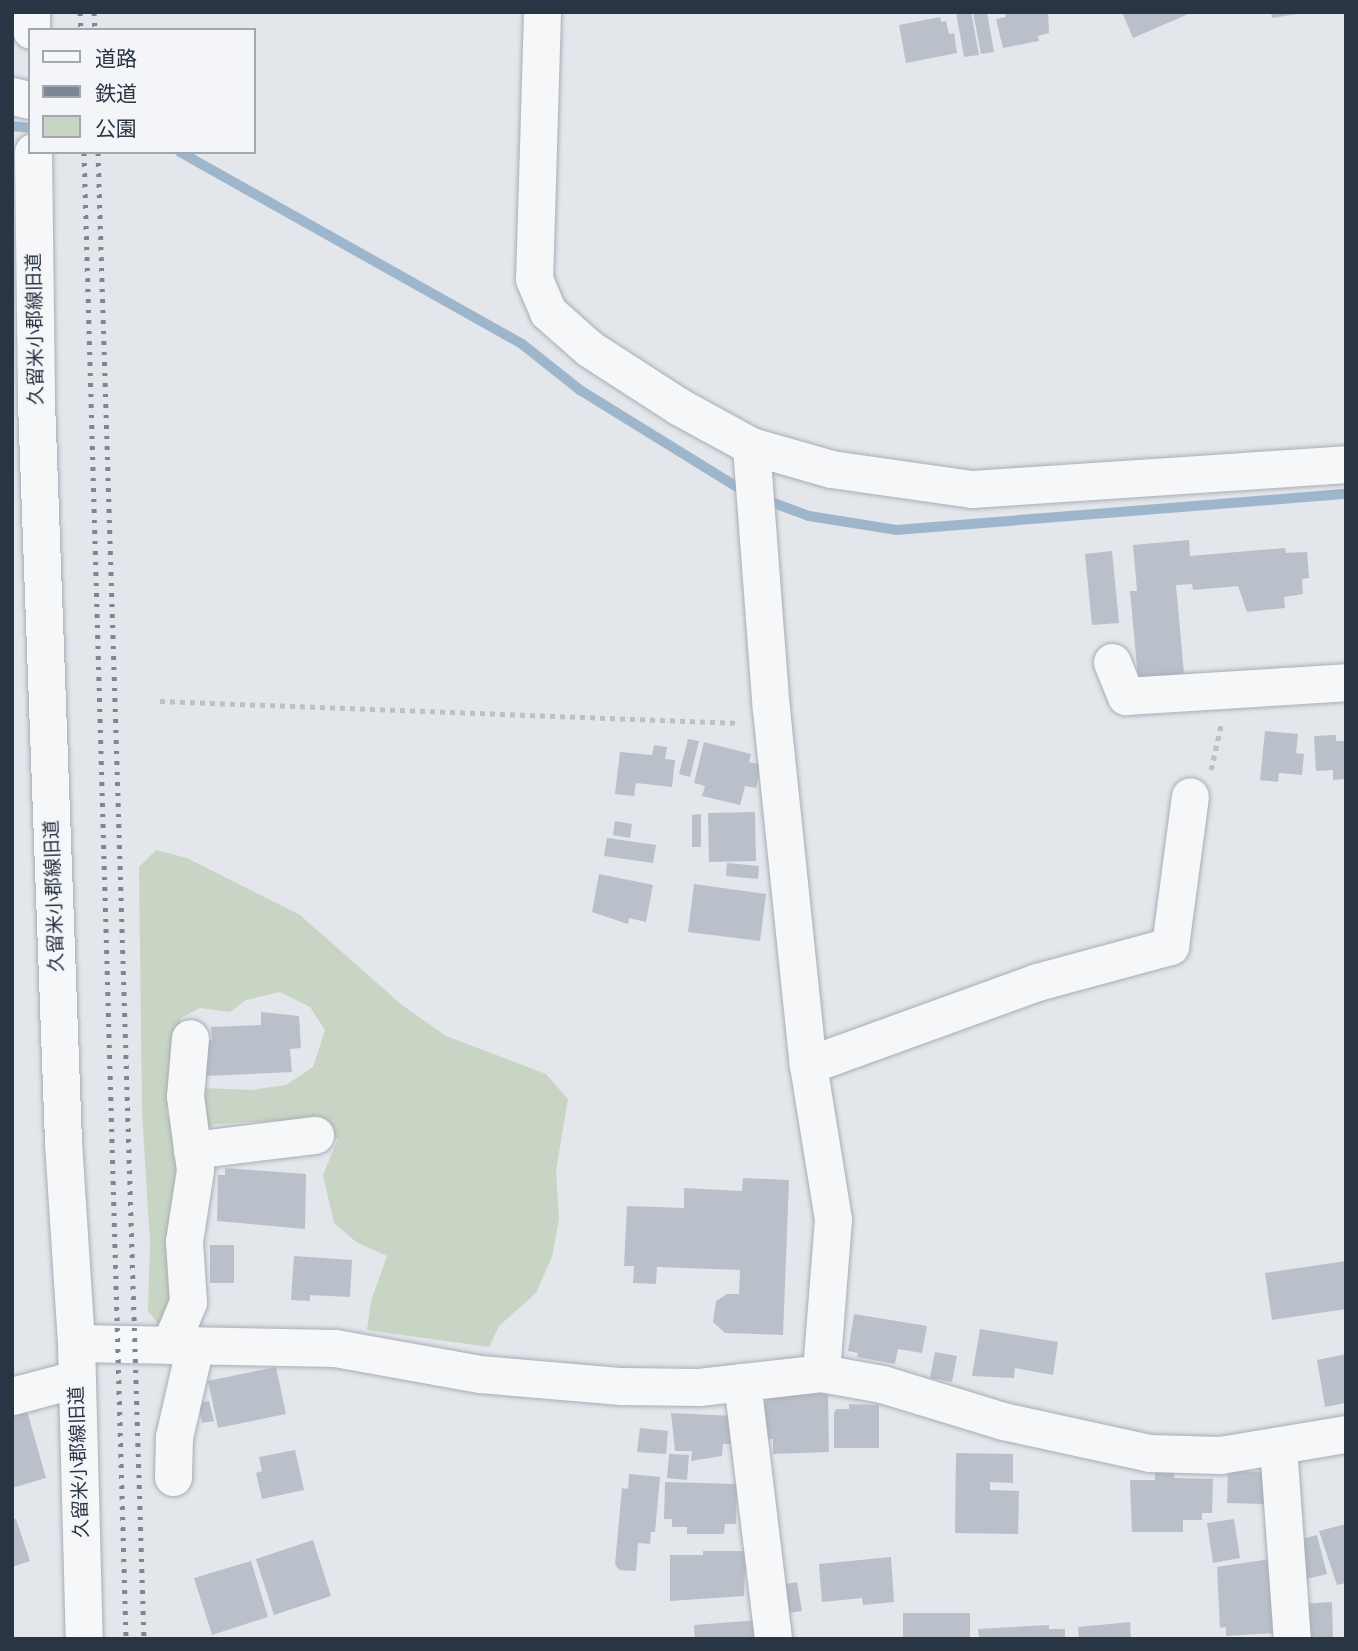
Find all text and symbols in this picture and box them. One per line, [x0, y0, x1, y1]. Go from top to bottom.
legend [28, 28, 256, 154]
text: 道路 [95, 44, 137, 72]
text: 鉄道 [95, 79, 137, 107]
text: 公園 [95, 114, 137, 142]
street label: 久留米小郡線旧道 [22, 253, 48, 405]
street label: 久留米小郡線旧道 [40, 820, 68, 972]
street label: 久留米小郡線旧道 [65, 1386, 93, 1538]

